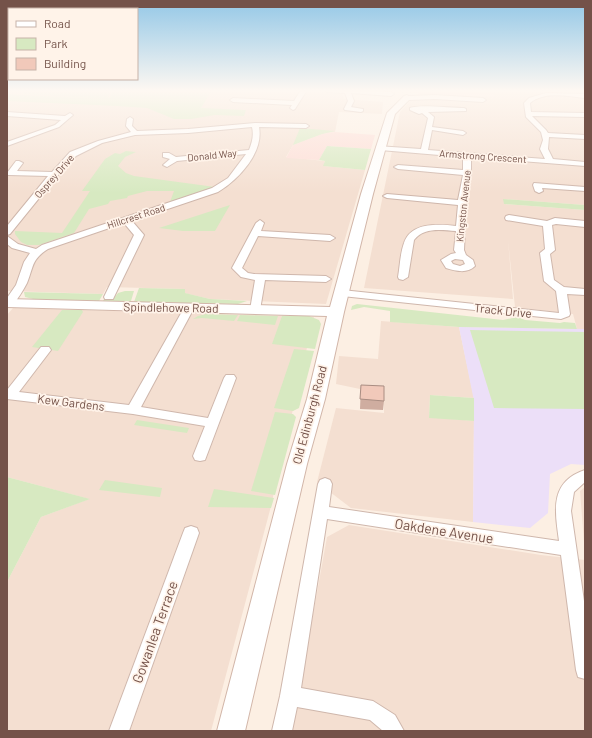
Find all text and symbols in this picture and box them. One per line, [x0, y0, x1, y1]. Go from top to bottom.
legend [8, 8, 138, 80]
text: Road [44, 16, 71, 30]
text: Park [44, 36, 68, 50]
text: Building [44, 56, 86, 70]
street label: Donald Way [187, 146, 238, 164]
street label: Armstrong Crescent [439, 147, 527, 165]
street label: Osprey Drive [32, 152, 76, 200]
street label: Kingston Avenue [453, 169, 473, 243]
street label: Hillcrest Road [105, 201, 167, 231]
street label: Spindlehowe Road [123, 299, 219, 315]
street label: Track Drive [474, 300, 533, 320]
street label: Old Edinburgh Road [289, 364, 329, 466]
street label: Kew Gardens [37, 391, 106, 413]
street label: Oakdene Avenue [393, 514, 495, 547]
street label: Gowanlea Terrace [128, 578, 181, 685]

